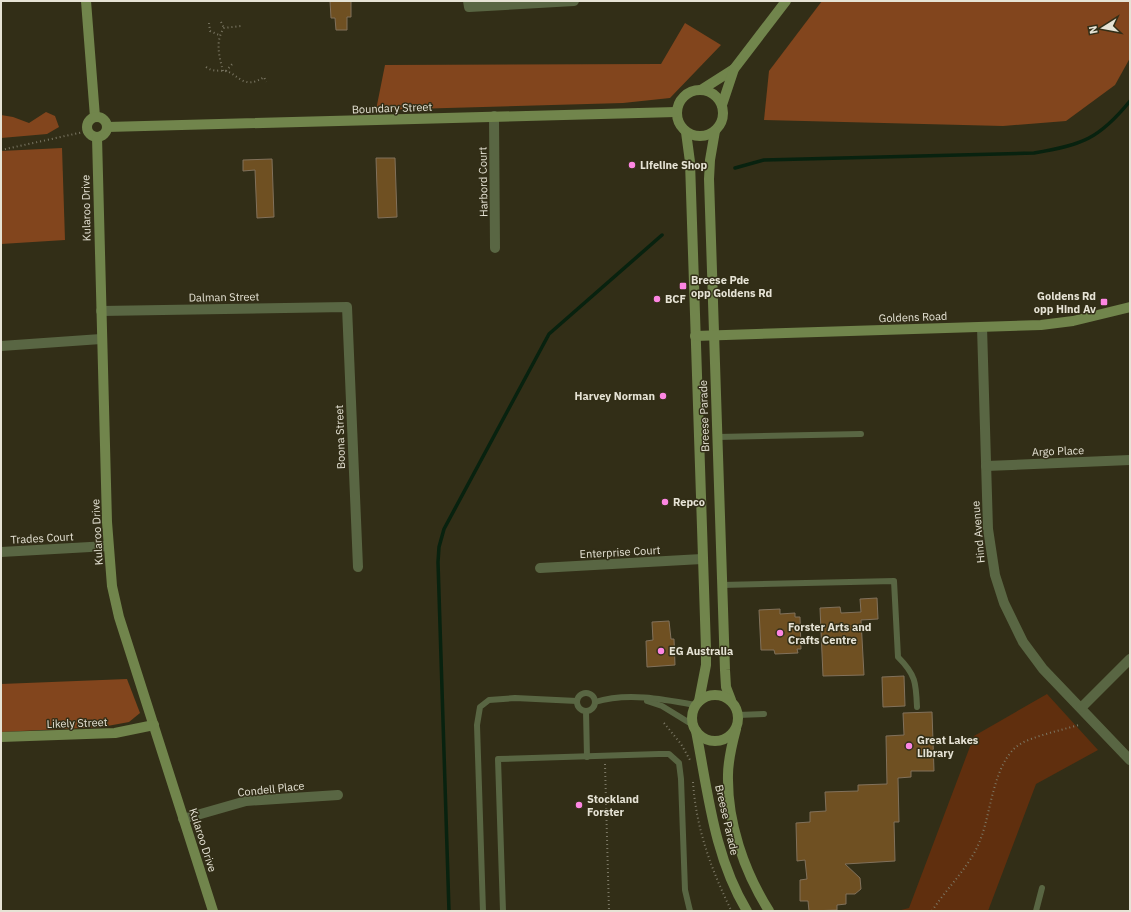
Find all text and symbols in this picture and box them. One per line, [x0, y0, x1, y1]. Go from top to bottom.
north arrow [1083, 8, 1123, 48]
text: N [1086, 25, 1101, 35]
street label: Boundary Street [352, 100, 433, 116]
street label: Harbord Court [475, 147, 491, 217]
place label: Lifeline Shop [640, 158, 708, 172]
marker: Lifeline Shop [627, 160, 637, 170]
street label: Kularoo Drive [78, 175, 94, 241]
place label: Breese Pde opp Goldens Rd [691, 273, 772, 300]
marker: Breese Pde opp Goldens Rd [678, 281, 688, 291]
street label: Dalman Street [189, 289, 260, 305]
place label: Goldens Rd opp Hind Av [1034, 289, 1096, 316]
place label: BCF [665, 292, 686, 306]
marker: BCF [652, 294, 662, 304]
marker: Goldens Rd opp Hind Av [1099, 297, 1109, 307]
street label: Goldens Road [878, 309, 948, 325]
street label: Breese Parade [696, 380, 712, 452]
place label: Harvey Norman [575, 389, 655, 403]
marker: Harvey Norman [658, 391, 668, 401]
street label: Boona Street [332, 404, 348, 469]
street label: Argo Place [1032, 443, 1084, 459]
place label: Repco [673, 495, 705, 509]
marker: Repco [660, 497, 670, 507]
street label: Kularoo Drive [88, 498, 106, 566]
street label: Hind Avenue [968, 500, 988, 564]
street label: Trades Court [10, 529, 74, 547]
street label: Enterprise Court [579, 543, 661, 561]
place label: Forster Arts and Crafts Centre [788, 620, 871, 647]
marker: Forster Arts and Crafts Centre [775, 628, 785, 638]
place label: EG Australia [669, 644, 733, 658]
marker: EG Australia [656, 646, 666, 656]
street label: Likely Street [46, 715, 108, 731]
place label: Great Lakes Library [917, 733, 979, 760]
marker: Great Lakes Library [904, 741, 914, 751]
street label: Condell Place [237, 779, 305, 799]
street label: Breese Parade [712, 783, 742, 857]
place label: Stockland Forster [587, 792, 639, 819]
marker: Stockland Forster [574, 800, 584, 810]
street label: Kularoo Drive [186, 806, 220, 874]

